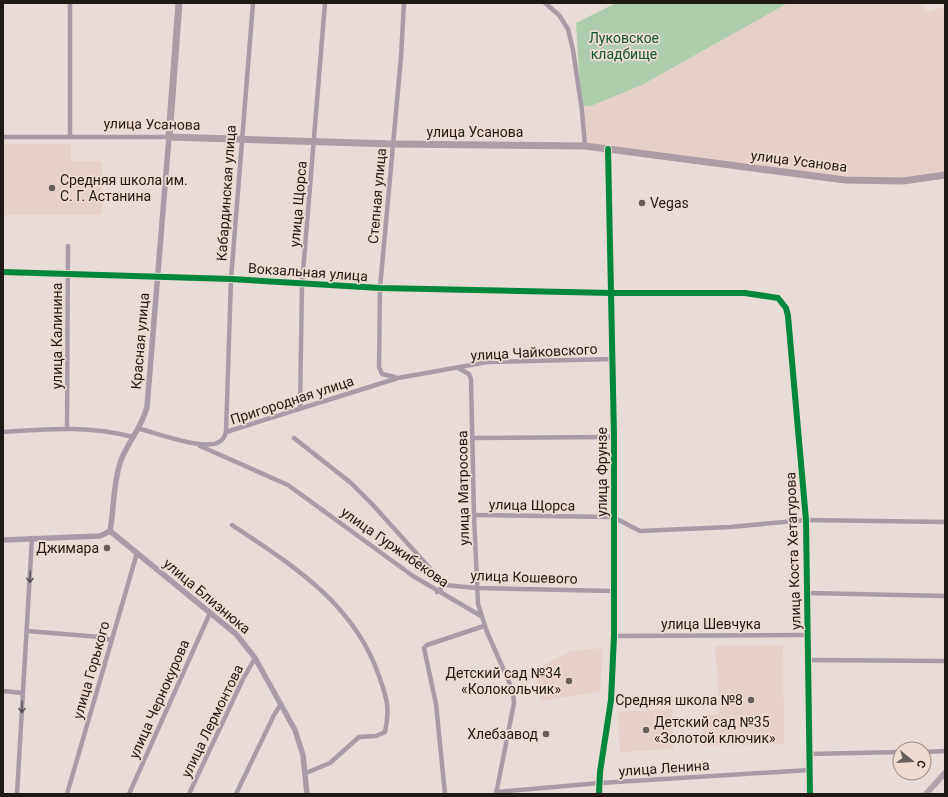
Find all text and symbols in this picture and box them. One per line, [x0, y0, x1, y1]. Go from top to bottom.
park label: Луковское кладбище [589, 30, 659, 62]
street label: улица Усанова [103, 115, 201, 133]
street label: Кабардинская улица [213, 124, 239, 262]
street label: улица Усанова [427, 124, 523, 140]
street label: Степная улица [365, 147, 389, 245]
street label: улица Усанова [750, 147, 848, 175]
street label: улица Щорса [286, 160, 310, 248]
place label: Средняя школа им. C. Г. Астанина [60, 172, 188, 204]
marker: Средняя школа им. C. Г. Астанина [47, 183, 57, 193]
place label: Vegas [650, 195, 689, 211]
marker: Vegas [637, 198, 647, 208]
street label: Вокзальная улица [248, 260, 368, 284]
street label: улица Калинина [49, 283, 65, 389]
street label: Красная улица [128, 292, 152, 390]
street label: улица Чайковского [470, 341, 598, 363]
street label: Пригородная улица [228, 373, 356, 427]
street label: улица Фрунзе [594, 427, 610, 517]
street label: улица Матросова [454, 430, 472, 546]
street label: улица Коста Хетагурова [782, 472, 804, 630]
street label: улица Щорса [489, 496, 575, 514]
street label: улица Гуржибекова [338, 504, 452, 590]
place label: Джимара [36, 540, 99, 556]
marker: Джимара [102, 543, 112, 553]
street label: улица Близнюка [160, 555, 254, 637]
street label: улица Кошевого [470, 567, 578, 587]
one-way arrow [26, 570, 33, 583]
street label: улица Шевчука [661, 616, 761, 632]
street label: улица Горького [69, 619, 113, 721]
street label: улица Чернокурова [126, 637, 192, 761]
street label: улица Лермонтова [178, 662, 246, 780]
place label: Детский сад №34 «Колокольчик» [445, 665, 561, 697]
marker: Детский сад №34 «Колокольчик» [564, 676, 574, 686]
place label: Средняя школа №8 [615, 692, 743, 708]
marker: Средняя школа №8 [746, 695, 756, 705]
one-way arrow [19, 700, 26, 713]
place label: Детский сад №35 «Золотой ключик» [654, 714, 776, 746]
marker: Детский сад №35 «Золотой ключик» [641, 725, 651, 735]
place label: Хлебзавод [467, 726, 539, 742]
marker: Хлебзавод [541, 729, 551, 739]
north arrow [892, 741, 932, 781]
street label: улица Ленина [618, 757, 710, 779]
text: С [914, 759, 928, 769]

